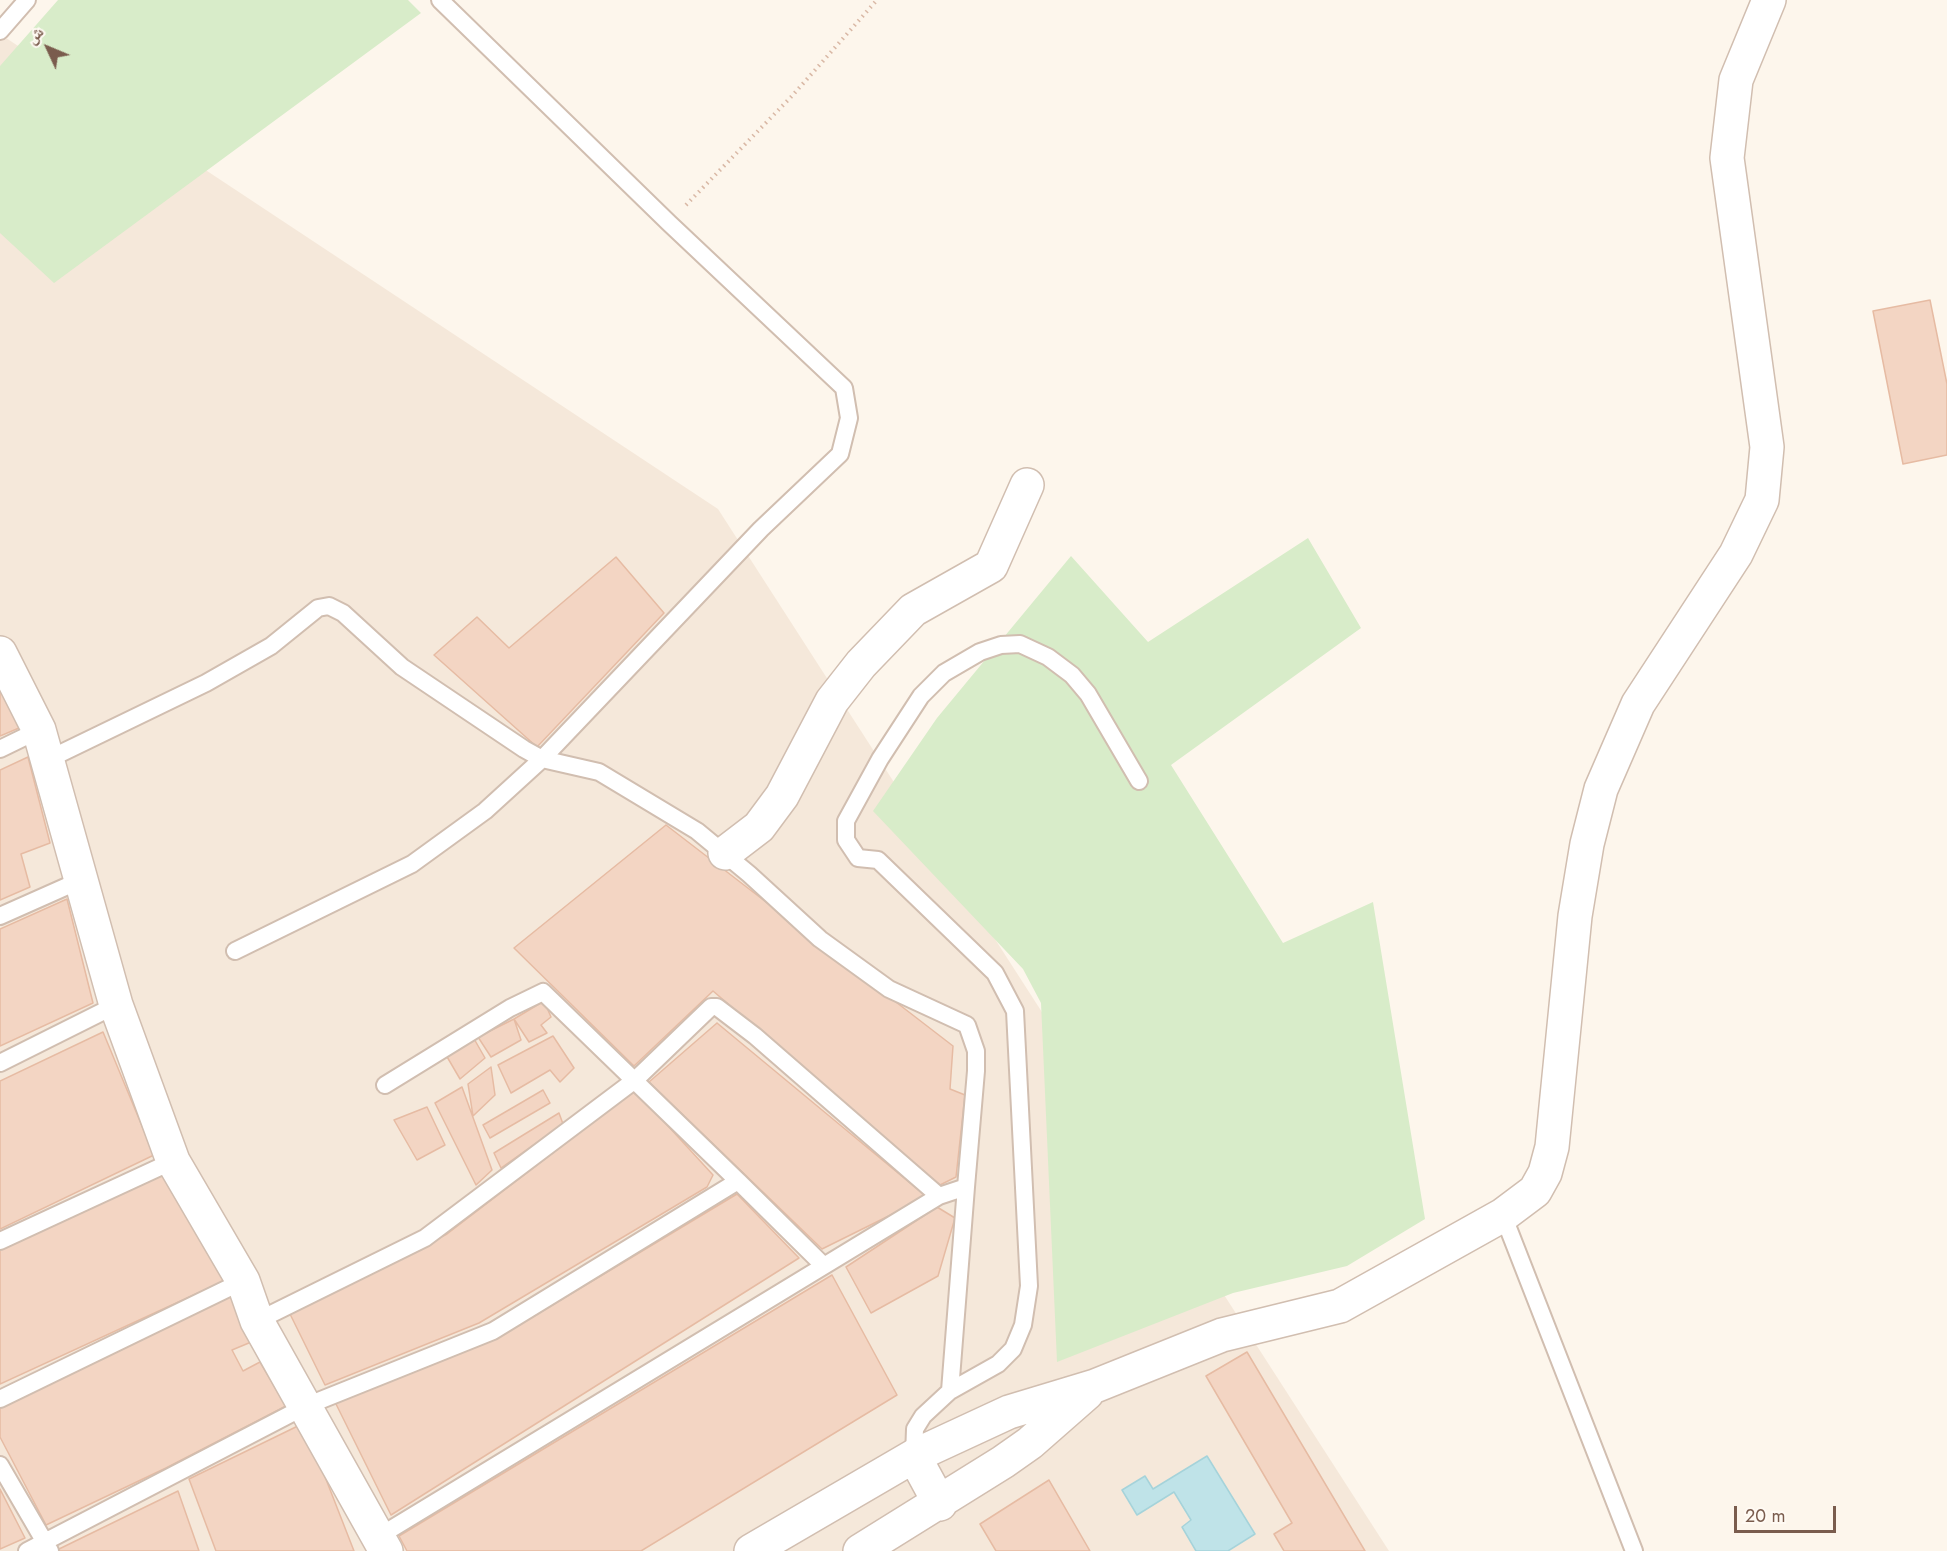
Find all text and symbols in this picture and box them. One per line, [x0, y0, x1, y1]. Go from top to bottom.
north arrow [18, 18, 78, 78]
text: ش [21, 21, 49, 49]
scale bar [1737, 1494, 1839, 1532]
text: 20 m [1745, 1503, 1785, 1529]

